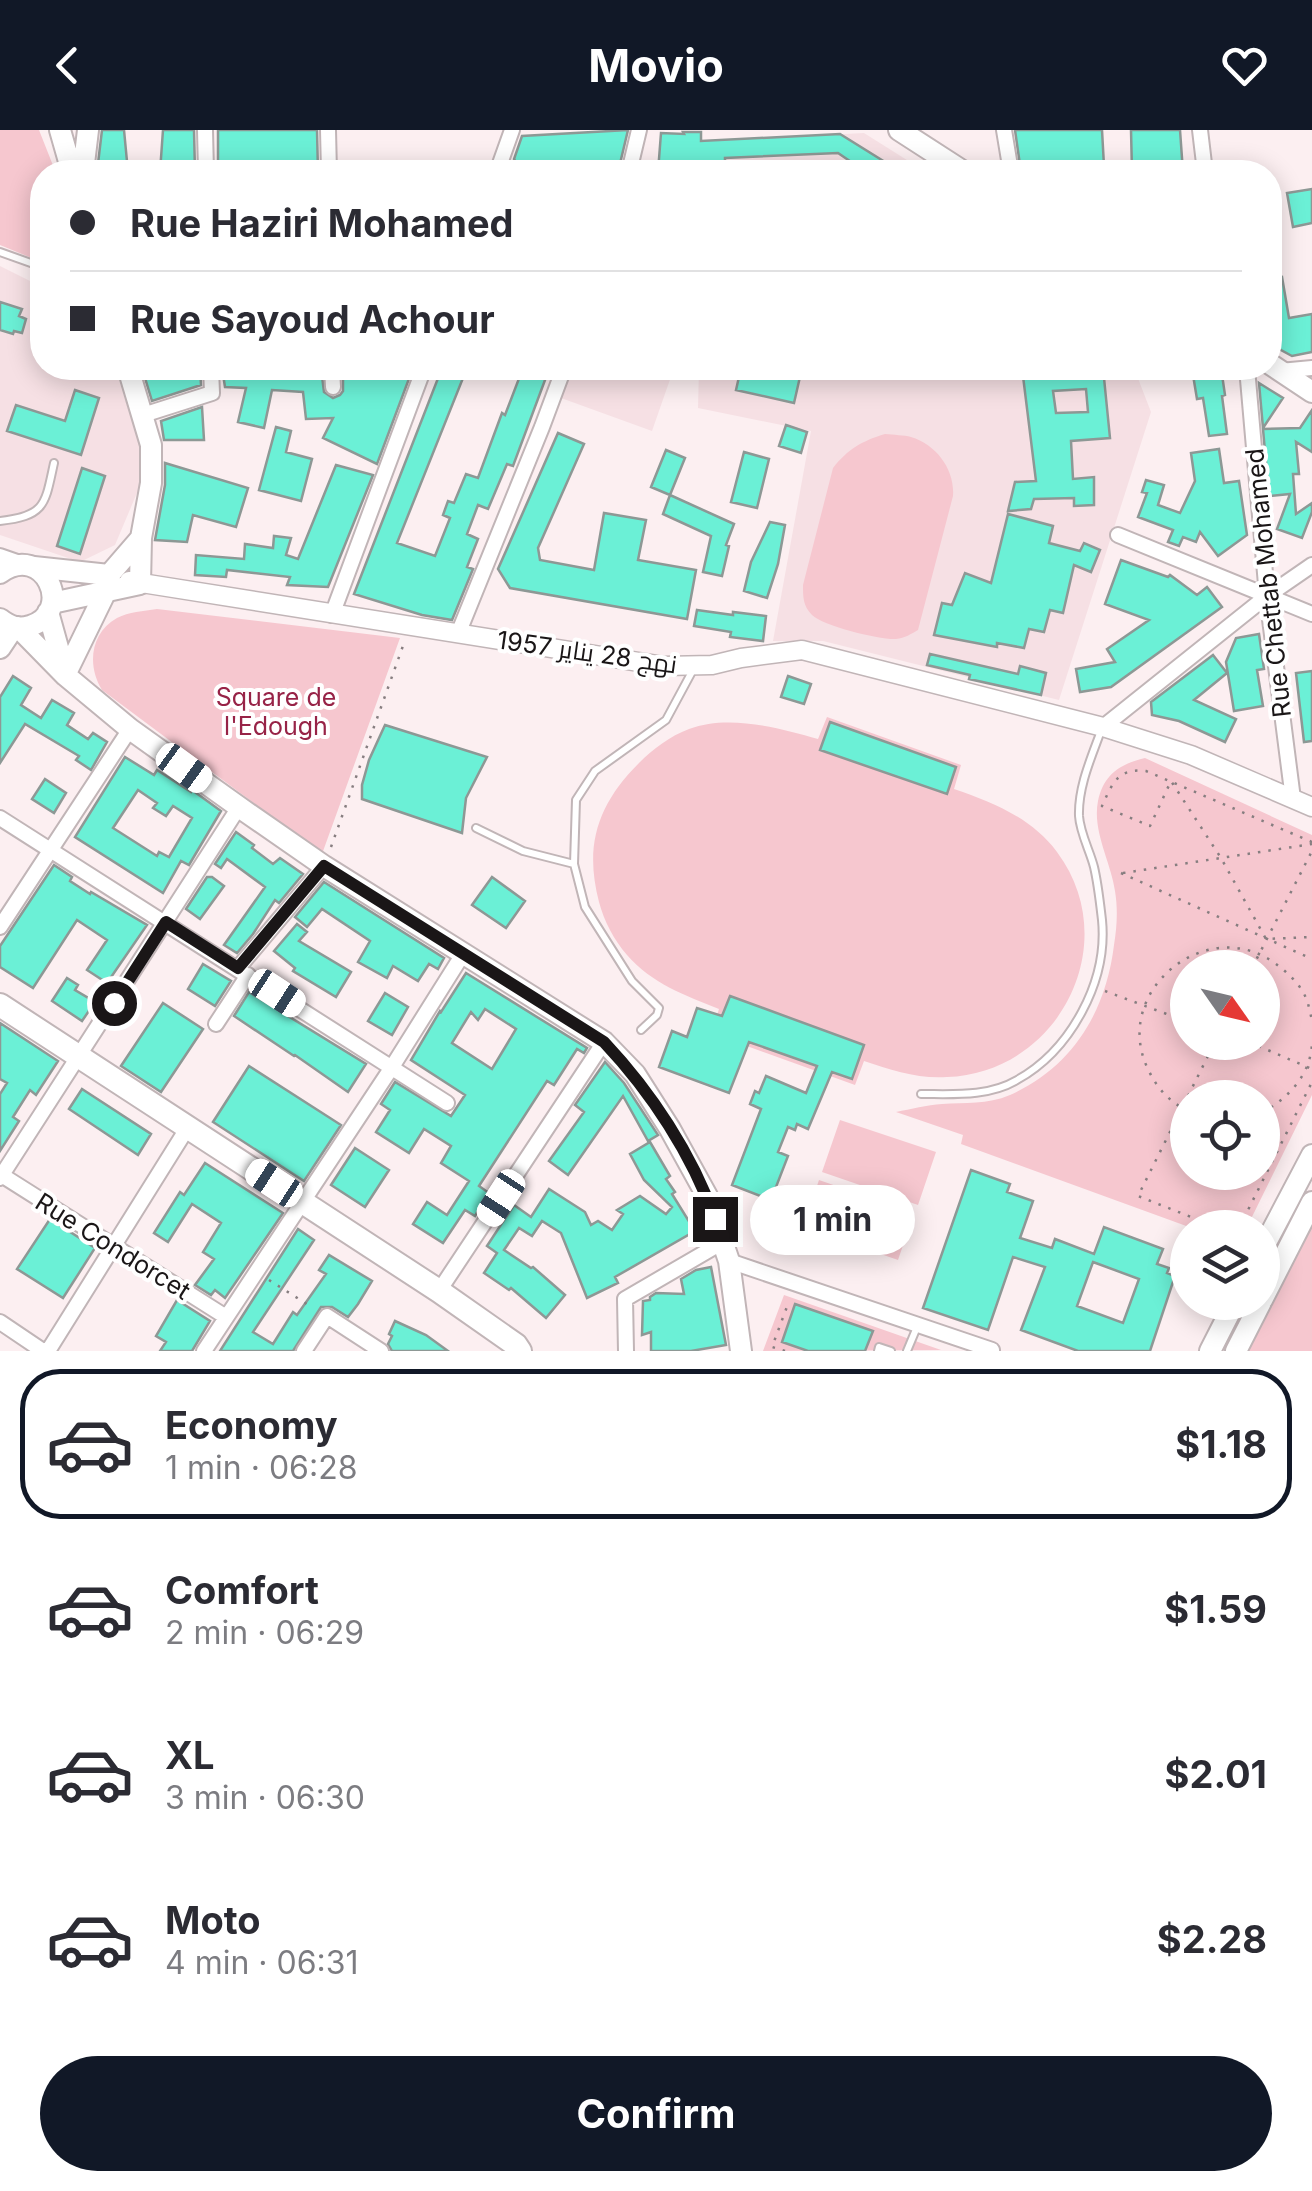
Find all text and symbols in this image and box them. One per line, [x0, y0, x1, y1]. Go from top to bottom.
icon: back [40, 38, 95, 93]
text: Movio [588, 38, 724, 93]
icon: heart [1217, 38, 1272, 93]
text: Rue Haziri Mohamed [130, 200, 514, 246]
text: Rue Sayoud Achour [130, 296, 495, 342]
street label: Rue Chettab Mohamed [1239, 447, 1297, 719]
street label: نهج 28 يناير 1957 [495, 625, 679, 681]
park label: Square de l'Edough [216, 682, 336, 741]
car [151, 738, 217, 798]
north arrow [1170, 950, 1280, 1060]
map controls [1170, 950, 1280, 1320]
car [244, 964, 310, 1022]
route start [92, 981, 137, 1026]
button: locate [1170, 1080, 1280, 1190]
car [241, 1154, 307, 1212]
car [472, 1165, 530, 1231]
callout: 1 min [750, 1184, 915, 1254]
street label: Rue Condorcet [30, 1186, 196, 1306]
route end [693, 1197, 738, 1242]
text: 1 min [793, 1200, 872, 1239]
button: layers [1170, 1210, 1280, 1320]
icon: car [45, 1399, 135, 1489]
text: Economy [165, 1402, 338, 1448]
text: $1.18 [1175, 1421, 1267, 1467]
text: 1 min · 06:28 [165, 1448, 357, 1487]
icon: car [45, 1564, 135, 1654]
text: Comfort [165, 1567, 319, 1613]
text: $1.59 [1164, 1586, 1267, 1632]
text: 2 min · 06:29 [165, 1613, 364, 1652]
icon: car [45, 1729, 135, 1819]
text: XL [165, 1732, 215, 1778]
text: $2.01 [1165, 1751, 1267, 1797]
text: 3 min · 06:30 [165, 1778, 365, 1817]
icon: car [45, 1894, 135, 1984]
text: Moto [165, 1897, 261, 1943]
text: $2.28 [1157, 1916, 1267, 1962]
text: 4 min · 06:31 [165, 1943, 359, 1982]
button: Confirm [40, 2056, 1272, 2171]

